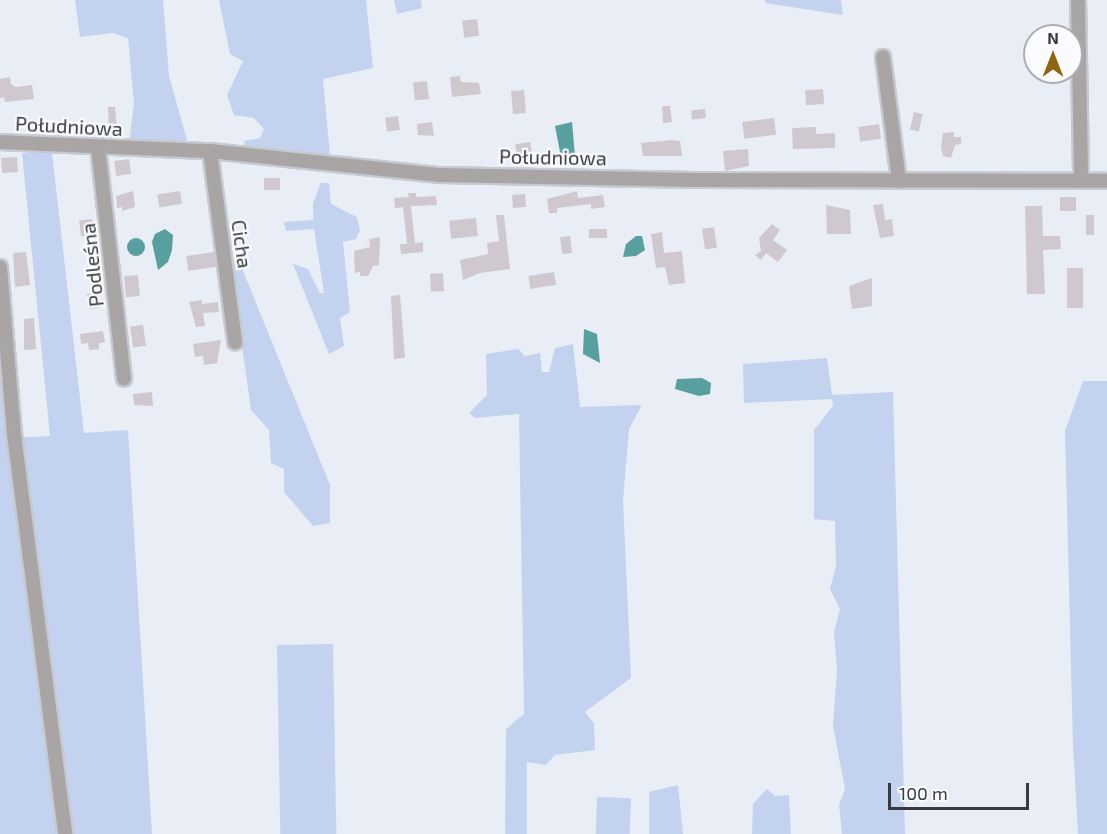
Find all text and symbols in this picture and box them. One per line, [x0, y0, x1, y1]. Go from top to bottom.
north arrow [1023, 24, 1083, 84]
text: N [1047, 28, 1059, 47]
street label: Południowa [15, 111, 123, 141]
street label: Południowa [499, 144, 607, 170]
street label: Cicha [227, 218, 257, 270]
street label: Podleśna [76, 222, 108, 308]
scale bar [891, 771, 1032, 809]
text: 100 m [899, 782, 948, 804]

